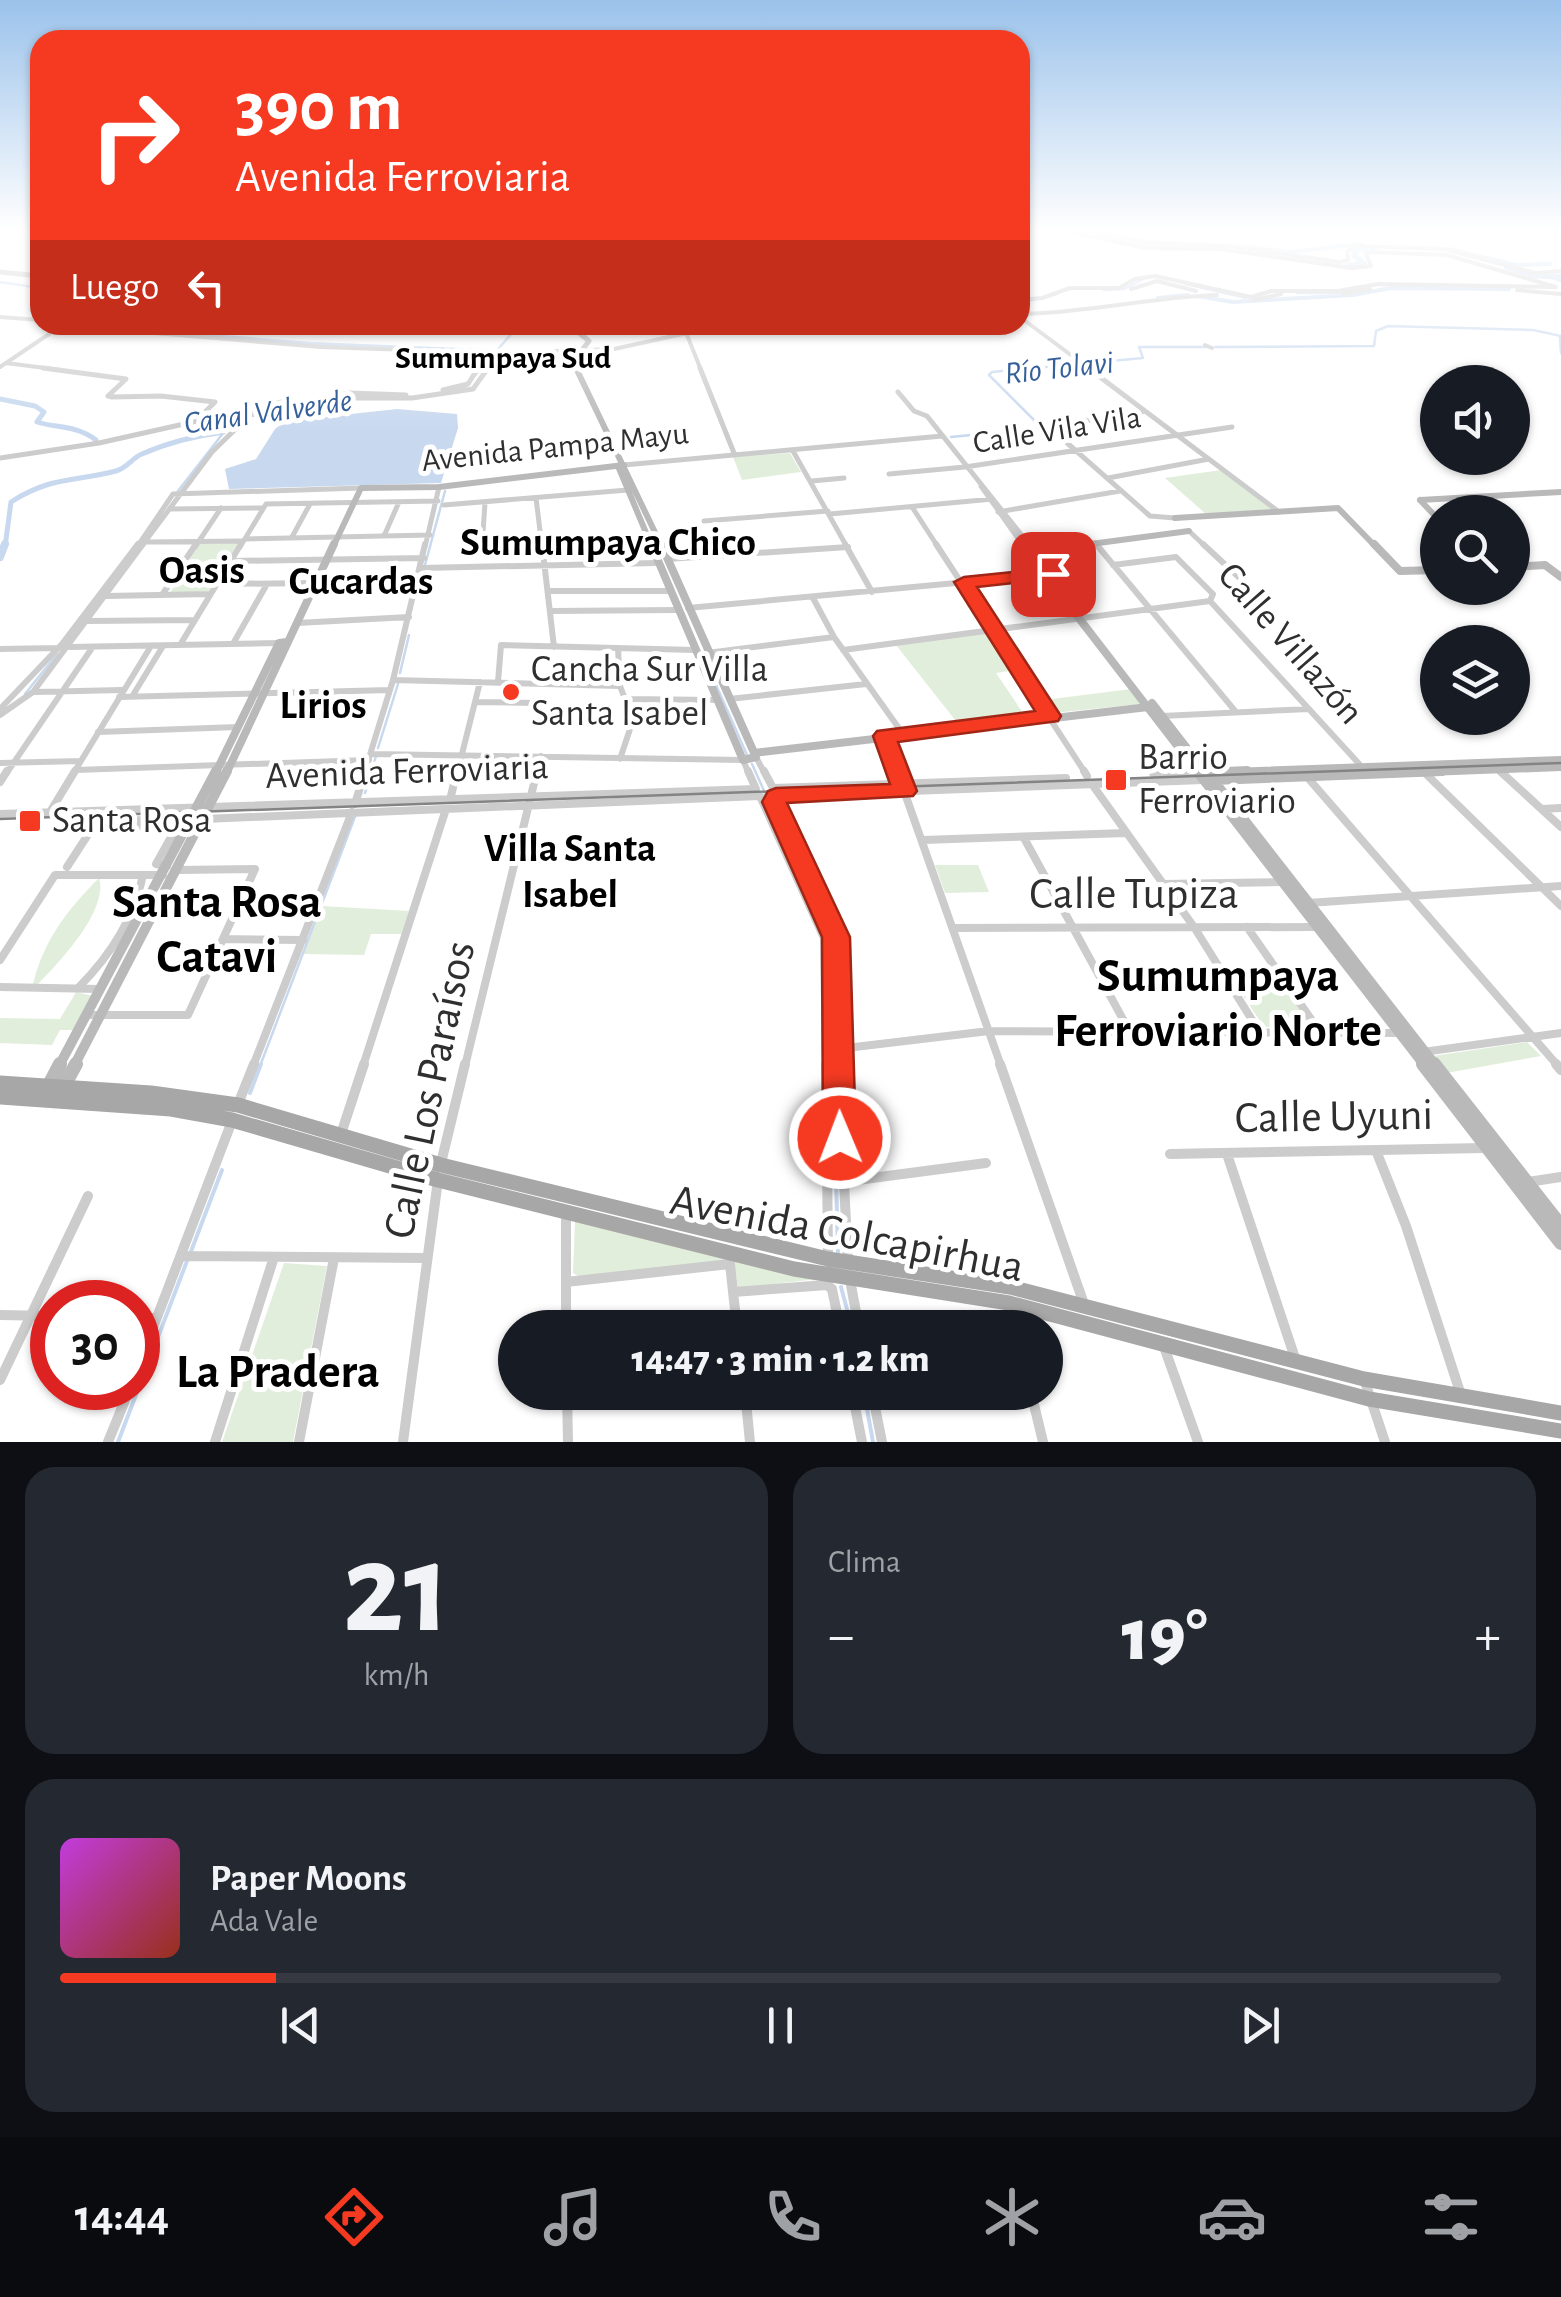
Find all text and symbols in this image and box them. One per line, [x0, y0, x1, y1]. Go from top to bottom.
icon: right [70, 70, 200, 200]
text: 390 m [235, 73, 403, 143]
text: Avenida Ferroviaria [235, 155, 571, 200]
icon: left [179, 260, 234, 315]
text: Luego [70, 269, 159, 307]
district label: Sumumpaya Sud [395, 342, 611, 374]
water label: Río Tolavi [1003, 346, 1115, 390]
map controls [1420, 365, 1530, 735]
button: sound [1420, 365, 1530, 475]
water label: Canal Valverde [182, 384, 354, 440]
street label: Calle Vila Vila [971, 401, 1143, 459]
street label: Avenida Pampa Mayu [420, 417, 690, 477]
button: search [1420, 495, 1530, 605]
district label: Sumumpaya Chico [460, 523, 756, 563]
pin [1011, 532, 1096, 617]
icon: arrive [1026, 547, 1081, 602]
district label: Oasis [159, 551, 245, 591]
street label: Calle Villazón [1210, 556, 1370, 732]
district label: Cucardas [289, 562, 433, 602]
button: layers [1420, 625, 1530, 735]
place label: Cancha Sur Villa Santa Isabel [531, 651, 768, 733]
marker: Cancha Sur Villa Santa Isabel [500, 681, 522, 703]
district label: Lirios [279, 686, 367, 726]
place label: Barrio Ferroviario [1138, 739, 1296, 821]
street label: Avenida Ferroviaria [265, 748, 549, 796]
marker: Barrio Ferroviario [1103, 767, 1129, 793]
place label: Santa Rosa [52, 802, 212, 840]
marker: Santa Rosa [17, 808, 43, 834]
district label: Villa Santa Isabel [484, 829, 656, 915]
street label: Calle Tupiza [1029, 872, 1239, 917]
district label: Santa Rosa Catavi [112, 879, 322, 982]
street label: Calle Los Paraísos [377, 937, 483, 1243]
district label: Sumumpaya Ferroviario Norte [1054, 953, 1382, 1056]
position arrow [788, 1086, 892, 1190]
street label: Calle Uyuni [1234, 1093, 1434, 1141]
street label: Avenida Colcapirhua [667, 1178, 1027, 1290]
speed limit sign: 30 [30, 1280, 160, 1410]
text: 14:47 · 3 min · 1.2 km [631, 1341, 930, 1379]
district label: La Pradera [176, 1349, 380, 1397]
text: 21 [342, 1526, 451, 1656]
text: Clima [828, 1546, 901, 1578]
text: 19° [1121, 1599, 1208, 1674]
text: − [828, 1609, 854, 1664]
text: + [1475, 1609, 1501, 1664]
text: km/h [363, 1659, 430, 1691]
text: Paper Moons [210, 1860, 407, 1898]
text: Ada Vale [210, 1905, 318, 1937]
icon: previous [273, 1998, 328, 2053]
icon: pause [753, 1998, 808, 2053]
icon: next [1233, 1998, 1288, 2053]
icon: directions [319, 2182, 389, 2252]
icon: music [538, 2182, 608, 2252]
icon: phone [758, 2182, 828, 2252]
icon: climate [977, 2182, 1047, 2252]
icon: car [1197, 2182, 1267, 2252]
icon: filters [1416, 2182, 1486, 2252]
text: 14:44 [75, 2194, 169, 2239]

